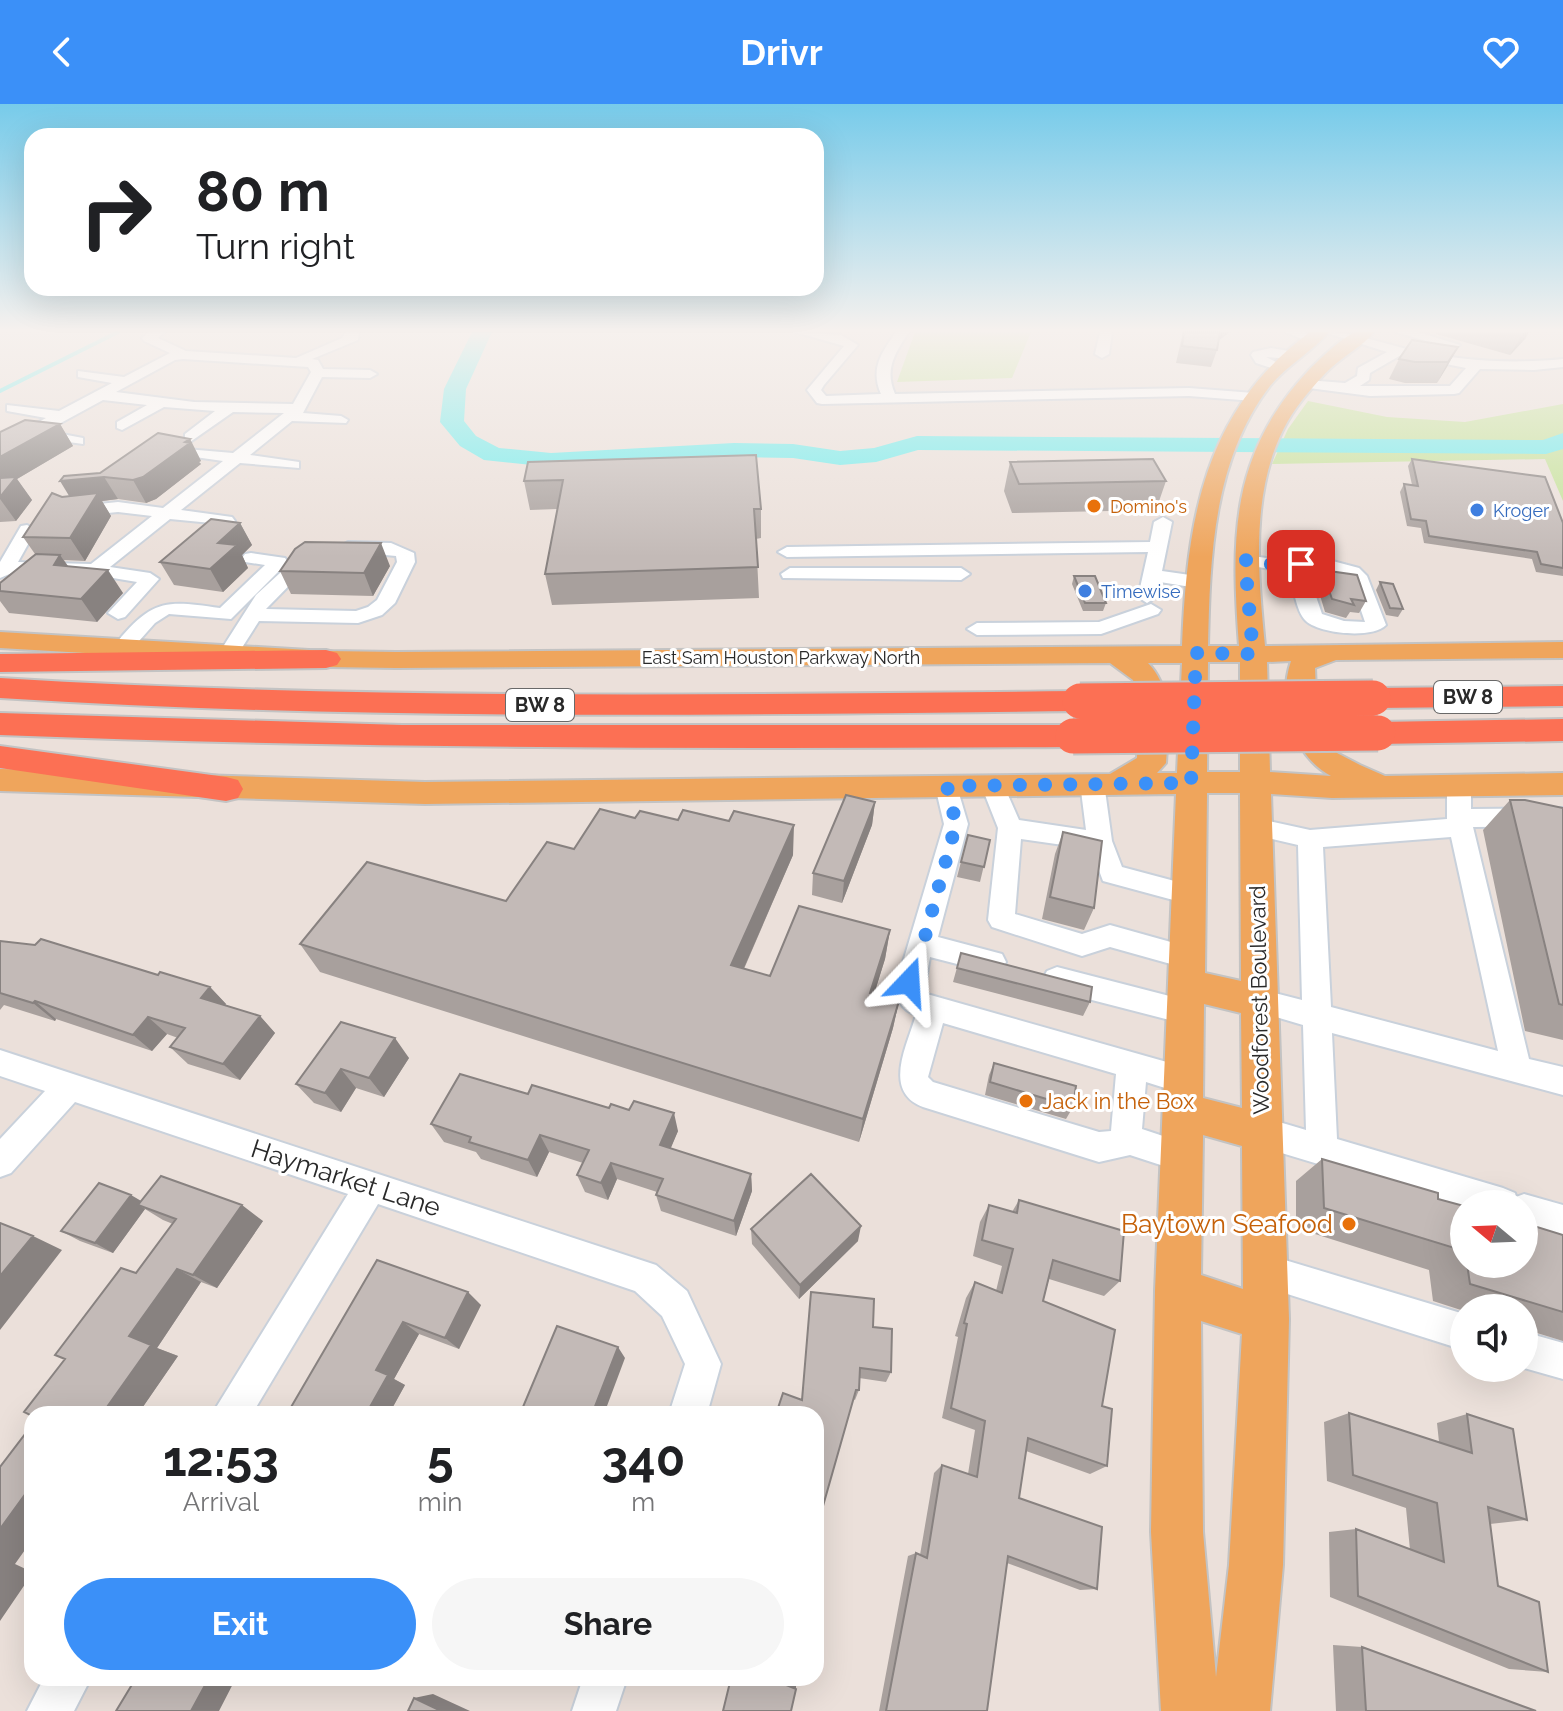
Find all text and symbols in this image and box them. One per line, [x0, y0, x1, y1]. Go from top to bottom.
icon: back [40, 30, 84, 74]
icon: heart [1479, 30, 1523, 74]
text: Drivr [740, 31, 823, 73]
text: 80 m [196, 158, 330, 224]
icon: right [64, 160, 168, 264]
text: Turn right [196, 225, 355, 267]
place label: Domino's [1110, 496, 1187, 517]
marker: Domino's [1085, 497, 1103, 515]
place label: Kroger [1493, 500, 1550, 521]
marker: Kroger [1468, 501, 1486, 519]
pin [1267, 530, 1335, 598]
icon: arrive [1279, 542, 1323, 586]
place label: Timewise [1101, 581, 1181, 602]
marker: Timewise [1076, 582, 1094, 600]
street label: East Sam Houston Parkway North [642, 647, 920, 668]
road number: BW 8 [1434, 681, 1502, 713]
road number: BW 8 [506, 689, 574, 721]
street label: Woodforest Boulevard [1244, 885, 1274, 1115]
position arrow [867, 940, 951, 1024]
place label: Jack in the Box [1042, 1088, 1194, 1114]
marker: Jack in the Box [1017, 1092, 1035, 1110]
street label: Haymarket Lane [247, 1133, 445, 1223]
north arrow [1450, 1190, 1538, 1278]
map controls [1450, 1190, 1538, 1382]
place label: Baytown Seafood [1121, 1209, 1333, 1239]
marker: Baytown Seafood [1340, 1215, 1358, 1233]
button: sound [1450, 1294, 1538, 1382]
text: 12:53 [163, 1431, 279, 1487]
text: 5 [427, 1431, 453, 1487]
text: 340 [601, 1431, 685, 1487]
text: Arrival [183, 1487, 259, 1517]
text: min [418, 1487, 463, 1517]
text: m [631, 1487, 655, 1517]
button: Exit [64, 1578, 416, 1670]
button: Share [432, 1578, 784, 1670]

